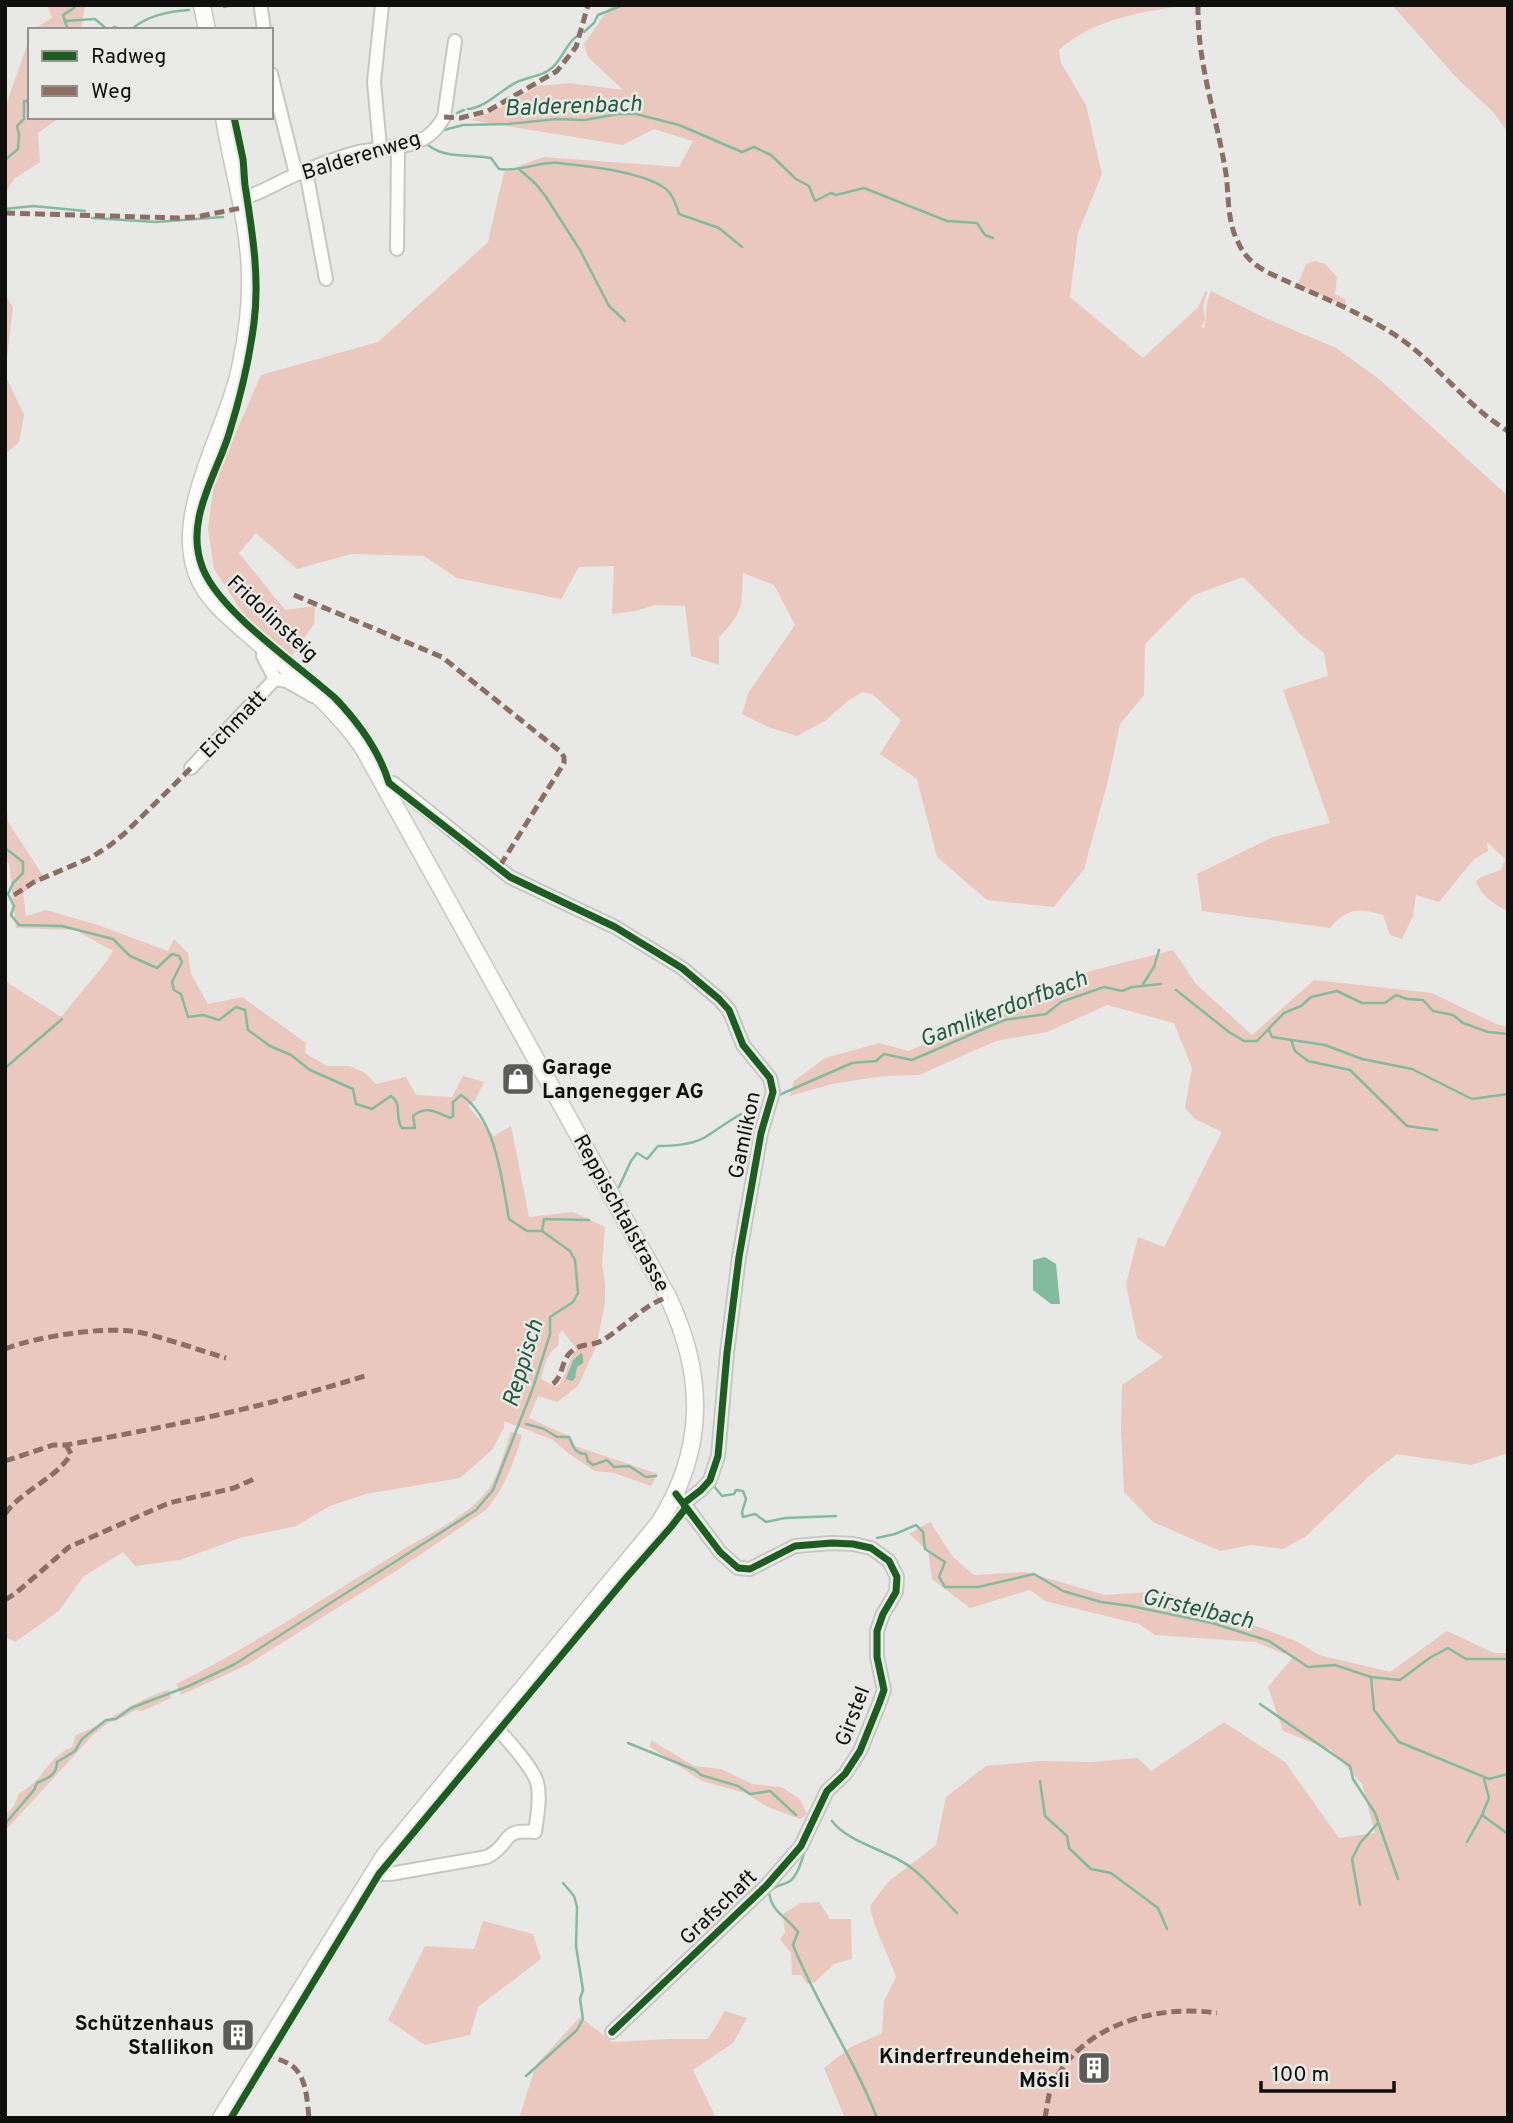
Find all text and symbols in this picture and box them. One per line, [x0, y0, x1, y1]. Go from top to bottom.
legend [28, 28, 273, 119]
text: Radweg [91, 44, 166, 71]
text: Weg [91, 79, 132, 106]
water label: Balderenbach [504, 91, 643, 124]
street label: Balderenweg [299, 126, 424, 187]
street label: Fridolinsteig [220, 570, 323, 668]
street label: Eichmatt [195, 685, 273, 765]
water label: Gamlikerdorfbach [916, 965, 1092, 1056]
place label: Garage Langenegger AG [542, 1055, 704, 1106]
shop icon: Garage Langenegger AG [499, 1060, 537, 1098]
street label: Gamlikon [723, 1089, 768, 1181]
street label: Reppischtalstrasse [566, 1130, 675, 1297]
water label: Reppisch [497, 1316, 552, 1411]
water label: Girstelbach [1139, 1584, 1256, 1637]
street label: Girstel [830, 1683, 877, 1750]
street label: Grafschaft [674, 1864, 764, 1952]
place label: Schützenhaus Stallikon [75, 2011, 214, 2062]
building icon: Schützenhaus Stallikon [219, 2016, 257, 2054]
place label: Kinderfreundeheim Mösli [879, 2044, 1070, 2095]
building icon: Kinderfreundeheim Mösli [1075, 2049, 1113, 2087]
scale bar [1261, 2050, 1394, 2094]
text: 100 m [1272, 2062, 1329, 2089]

